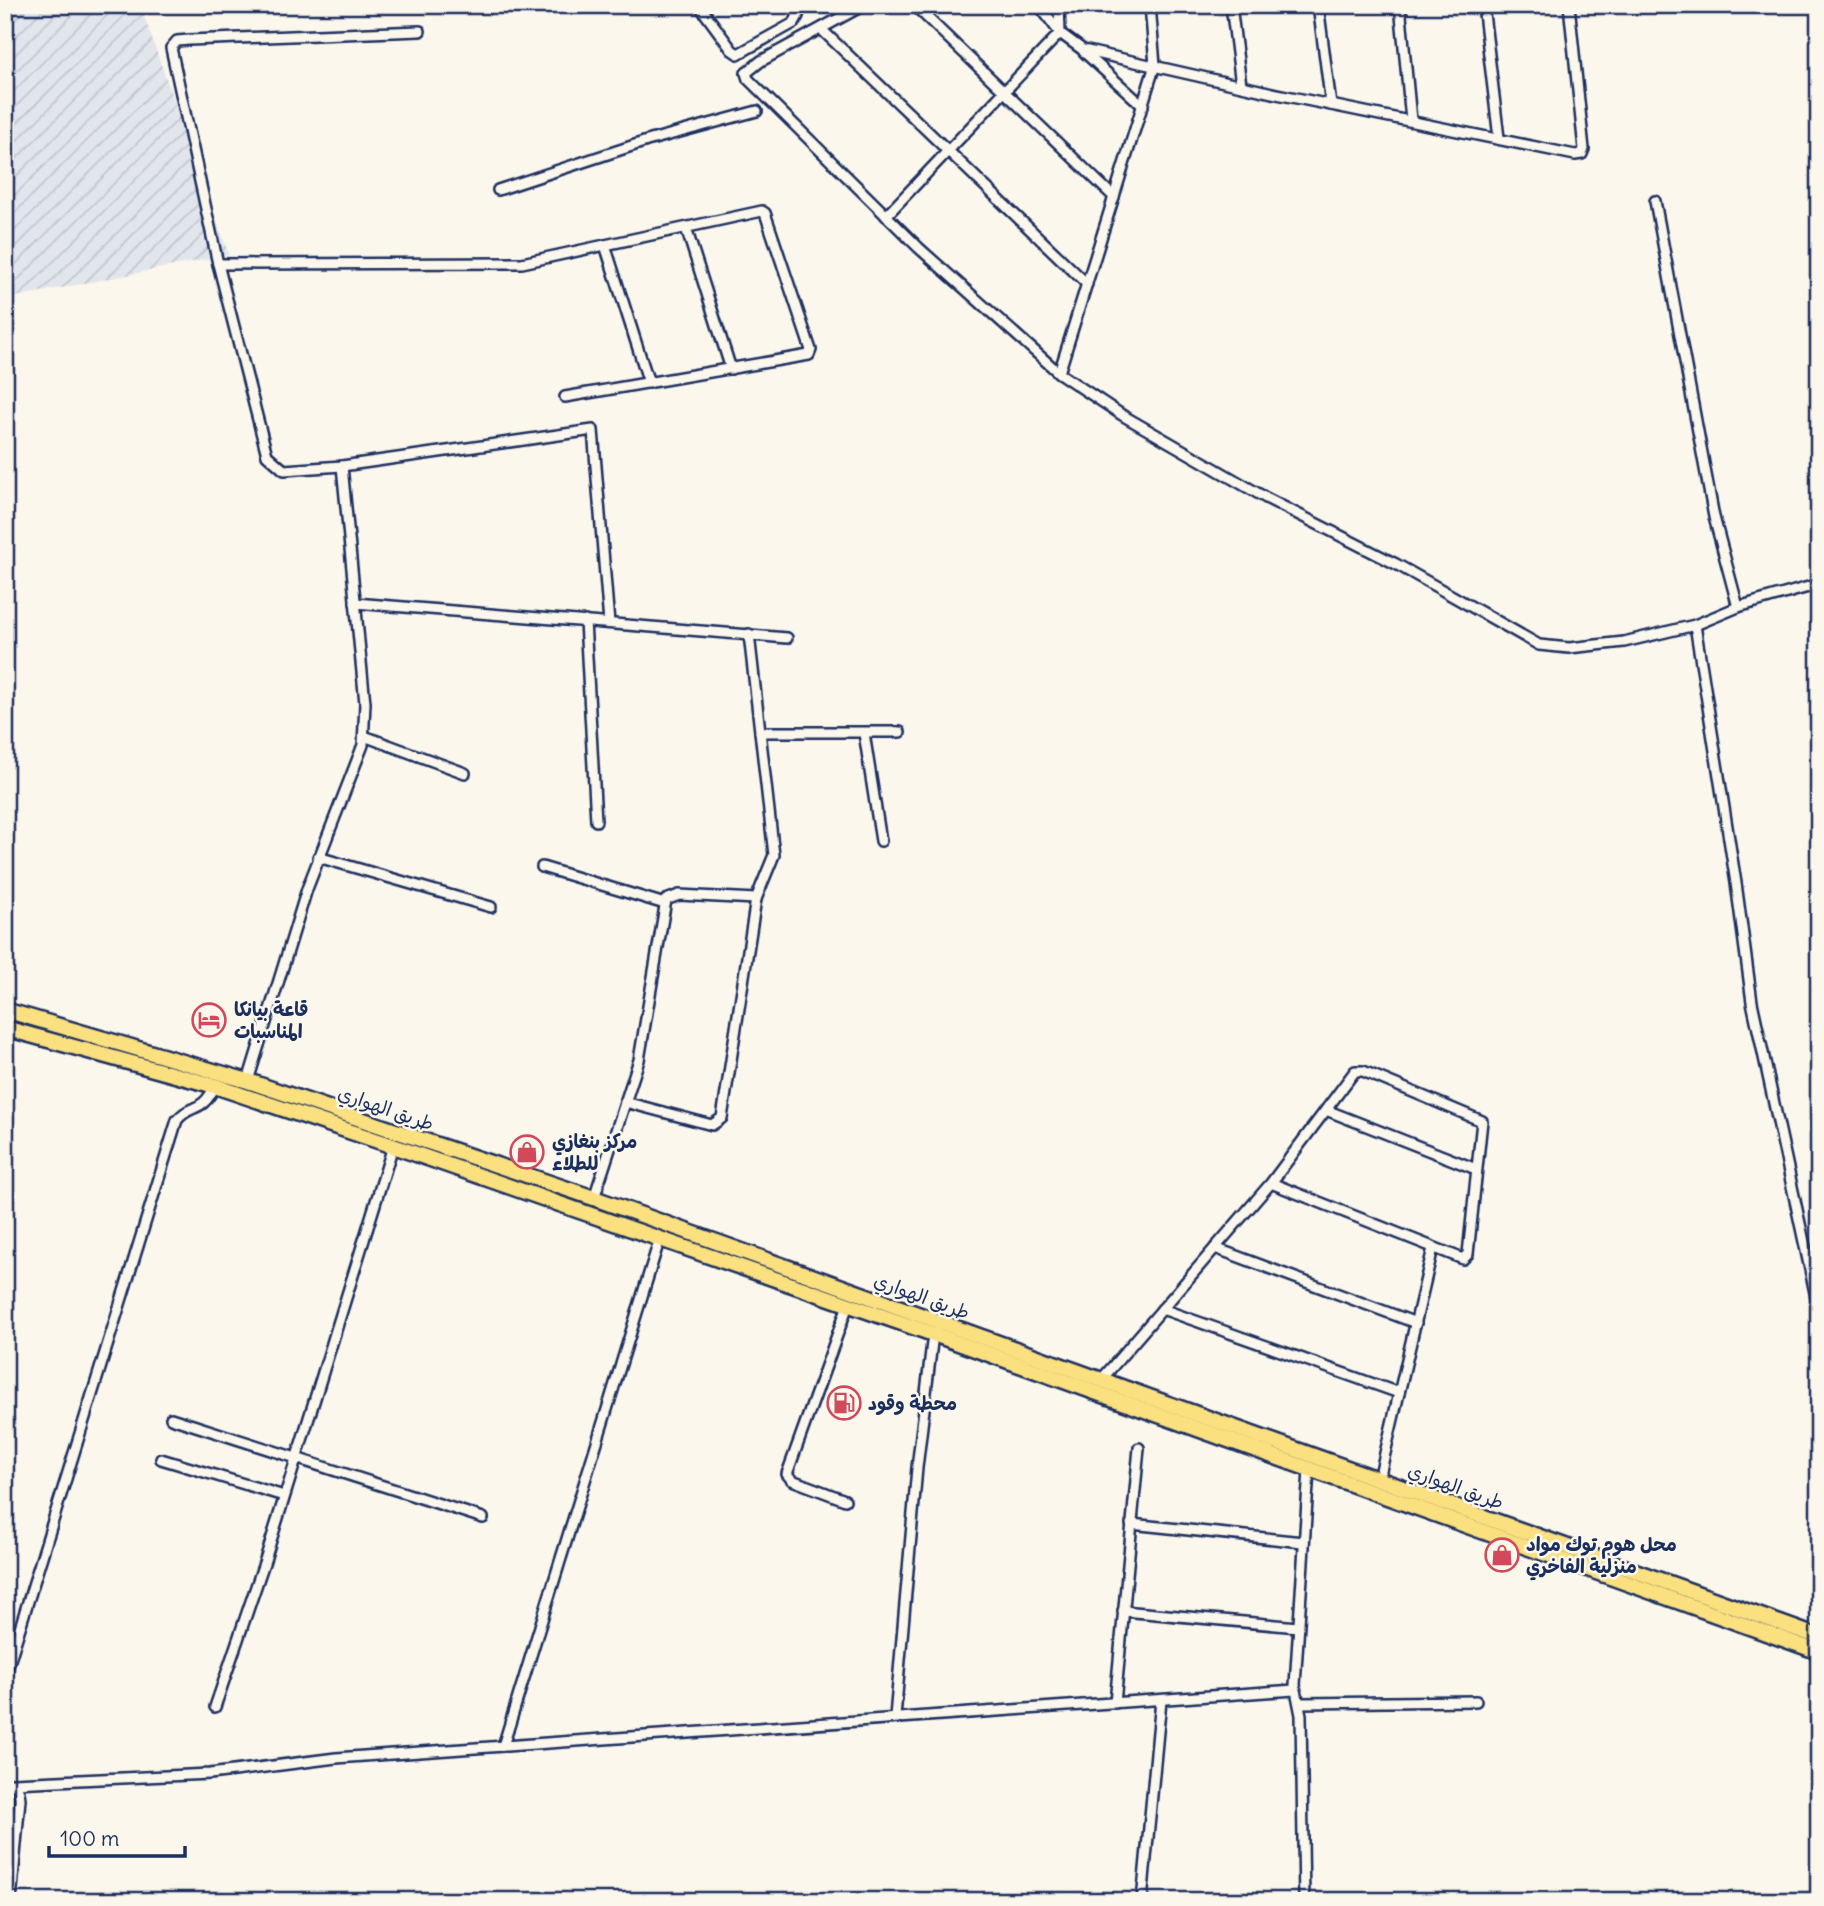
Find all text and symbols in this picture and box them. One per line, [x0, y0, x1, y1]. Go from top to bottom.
place label: قاعة بيانكا المناسبات [234, 997, 308, 1044]
hotel icon: قاعة بيانكا المناسبات [190, 1001, 228, 1039]
street label: طريق الهواري [334, 1080, 437, 1138]
place label: مركز بنغازي للطلاء [552, 1129, 637, 1175]
shop icon: مركز بنغازي للطلاء [508, 1133, 546, 1171]
street label: طريق الهواري [870, 1268, 973, 1327]
fuel station icon: محطة وقود [825, 1384, 863, 1422]
place label: محطة وقود [868, 1391, 957, 1416]
street label: طريق الهواري [1404, 1458, 1507, 1517]
place label: محل هوم توك مواد منزلية الفاخري [1526, 1532, 1677, 1581]
shop icon: محل هوم توك مواد منزلية الفاخري [1483, 1536, 1521, 1574]
scale bar [49, 1815, 186, 1859]
text: 100 m [60, 1825, 119, 1852]

